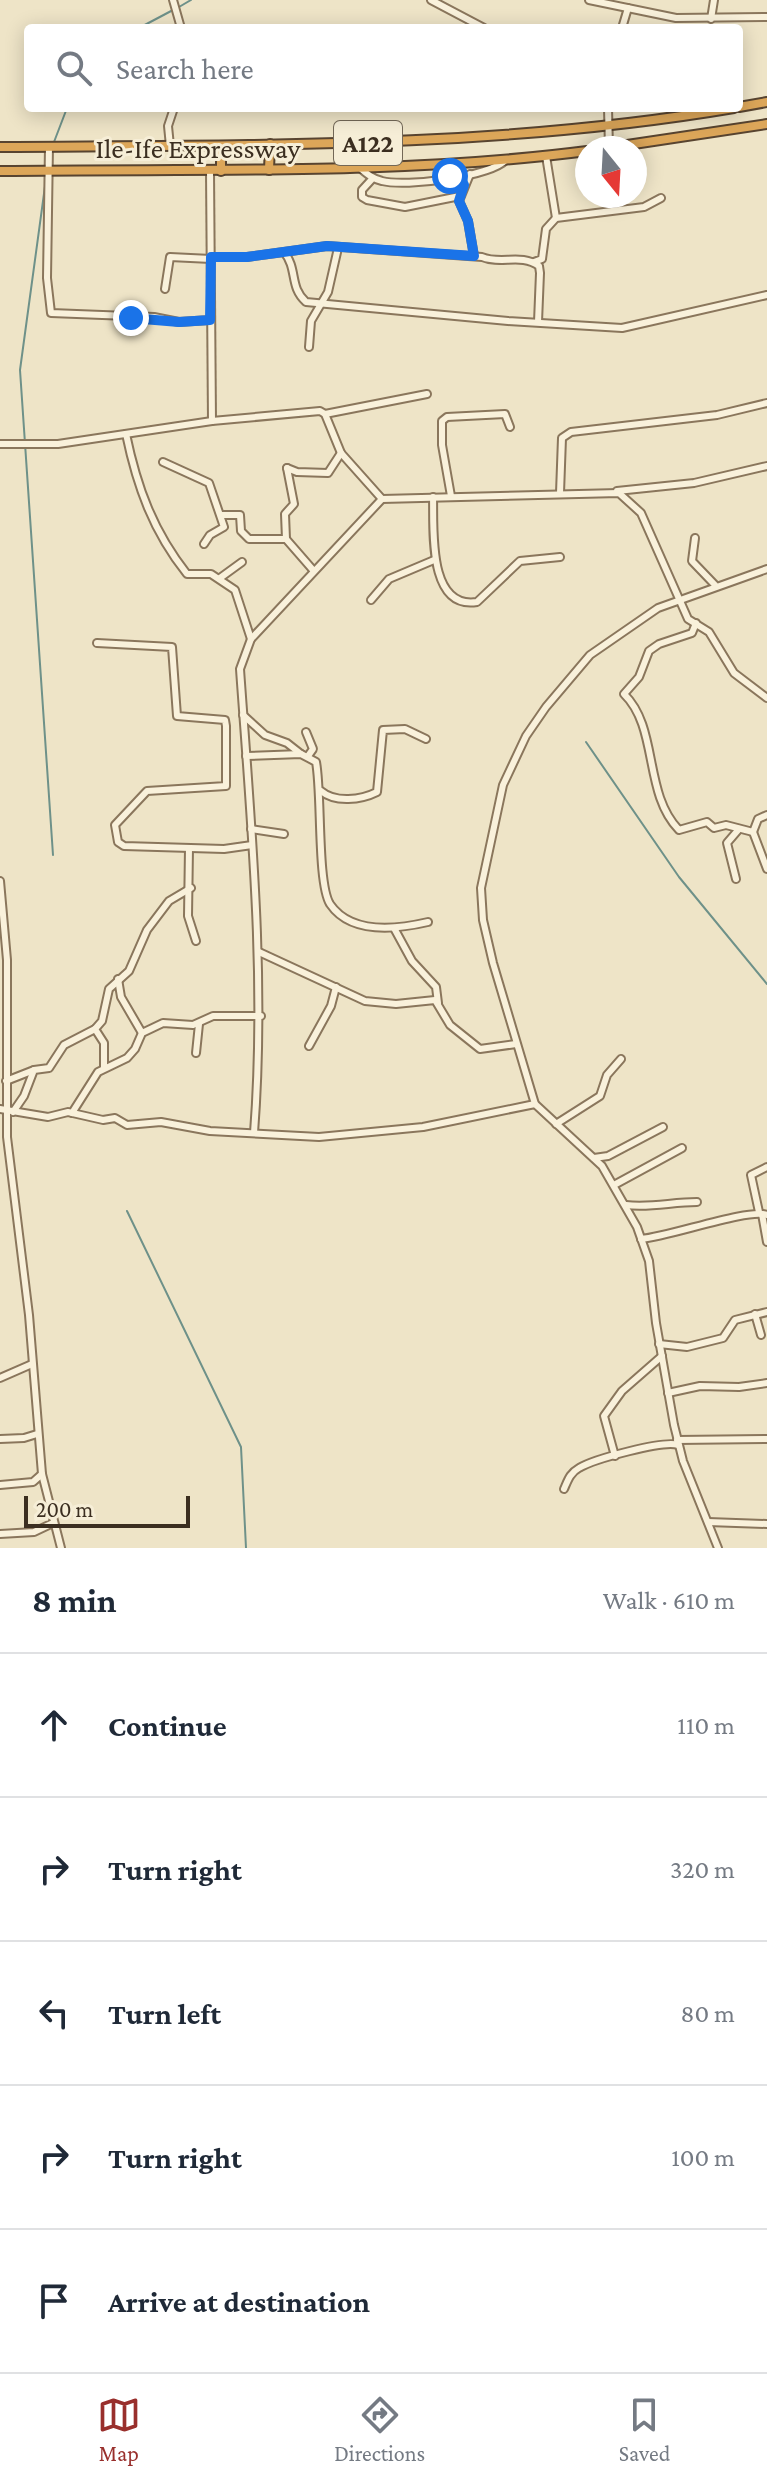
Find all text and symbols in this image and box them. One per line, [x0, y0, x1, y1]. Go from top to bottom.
search box [24, 24, 743, 112]
icon: search [52, 46, 96, 90]
text: Search here [116, 52, 254, 85]
road number: A122 [334, 121, 402, 165]
street label: Ile-Ife Expressway [96, 133, 302, 164]
north arrow [575, 136, 647, 208]
route start [432, 158, 468, 194]
route end [113, 300, 149, 336]
scale bar [24, 1492, 190, 1528]
text: 200 m [36, 1497, 93, 1522]
text: 8 min [32, 1582, 117, 1619]
text: Walk · 610 m [603, 1586, 735, 1615]
icon: ahead [32, 1703, 76, 1747]
text: Continue [108, 1709, 227, 1742]
text: 110 m [677, 1711, 735, 1740]
icon: right [32, 1847, 76, 1891]
text: Turn right [108, 1853, 242, 1886]
text: 320 m [670, 1855, 735, 1884]
icon: left [32, 1991, 76, 2035]
text: Turn left [108, 1997, 221, 2030]
text: 80 m [681, 1999, 735, 2028]
icon: right [32, 2135, 76, 2179]
text: Turn right [108, 2141, 242, 2174]
text: 100 m [671, 2143, 735, 2172]
icon: arrive [32, 2279, 76, 2323]
text: Arrive at destination [108, 2285, 370, 2318]
tab: Map [97, 2393, 141, 2466]
tab: Directions [334, 2393, 425, 2466]
tab: Saved [619, 2393, 670, 2466]

